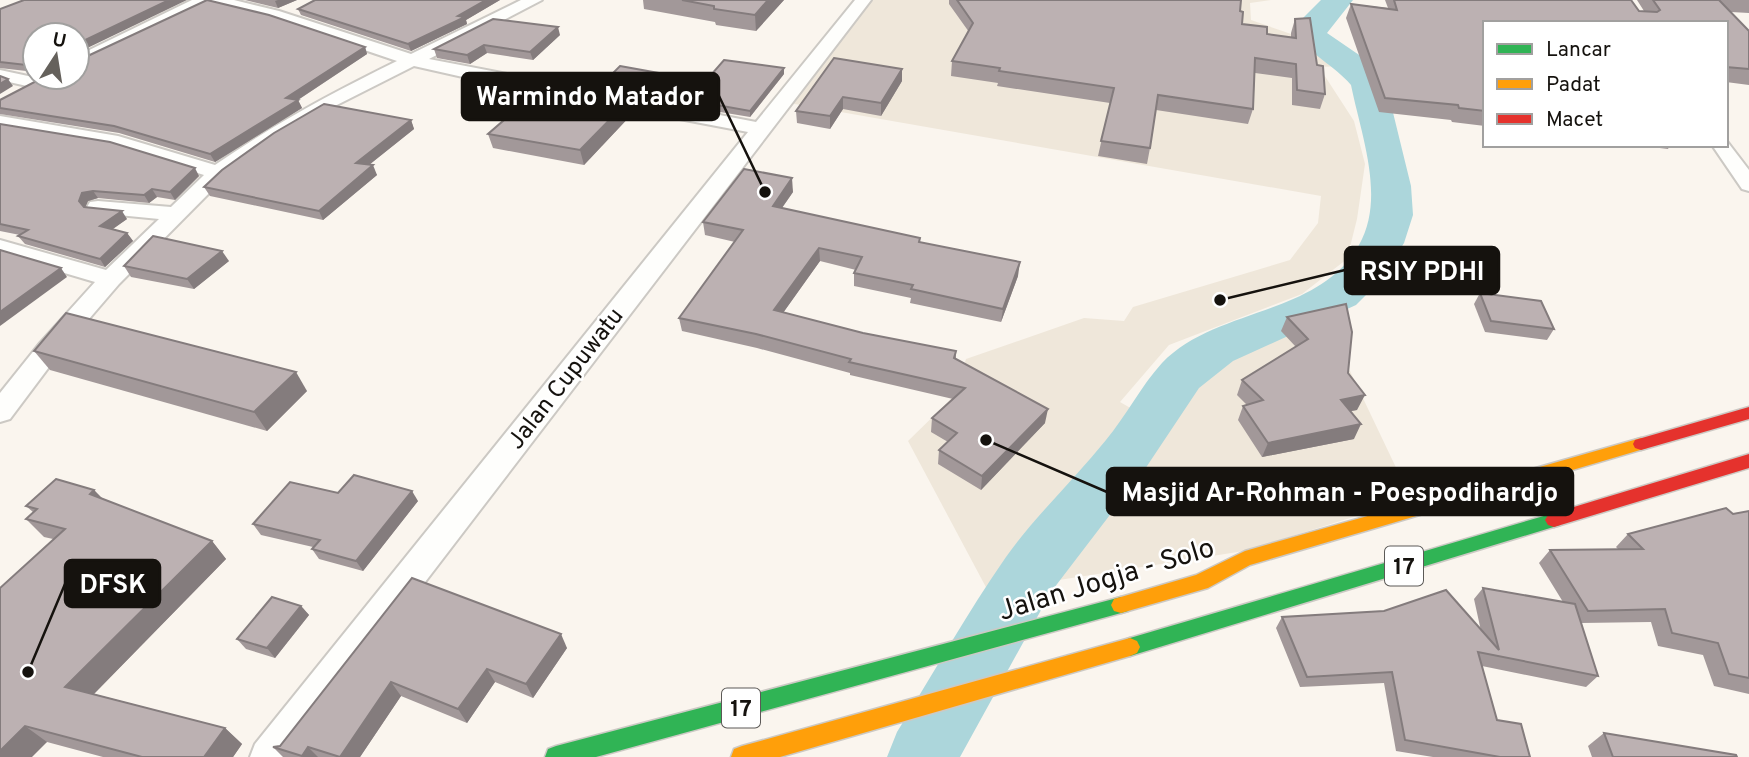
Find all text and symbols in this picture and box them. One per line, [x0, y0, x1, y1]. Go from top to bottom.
north arrow [21, 21, 91, 91]
legend [1483, 21, 1728, 147]
text: U [50, 28, 68, 54]
text: Lancar [1546, 37, 1611, 64]
text: Padat [1546, 72, 1601, 99]
callout: Warmindo Matador [462, 73, 719, 120]
text: Warmindo Matador [476, 82, 704, 115]
text: Macet [1546, 107, 1603, 134]
callout: RSIY PDHI [1345, 247, 1499, 294]
text: RSIY PDHI [1359, 257, 1485, 290]
street label: Jalan Cupuwatu [502, 302, 631, 456]
callout: Masjid Ar-Rohman - Poespodihardjo [1107, 468, 1573, 515]
text: Masjid Ar-Rohman - Poespodihardjo [1122, 478, 1558, 511]
street label: Jalan Jogja - Solo [995, 531, 1219, 631]
road number: 17 [1385, 546, 1423, 586]
callout: DFSK [65, 560, 160, 607]
text: DFSK [79, 570, 147, 603]
road number: 17 [722, 688, 760, 728]

